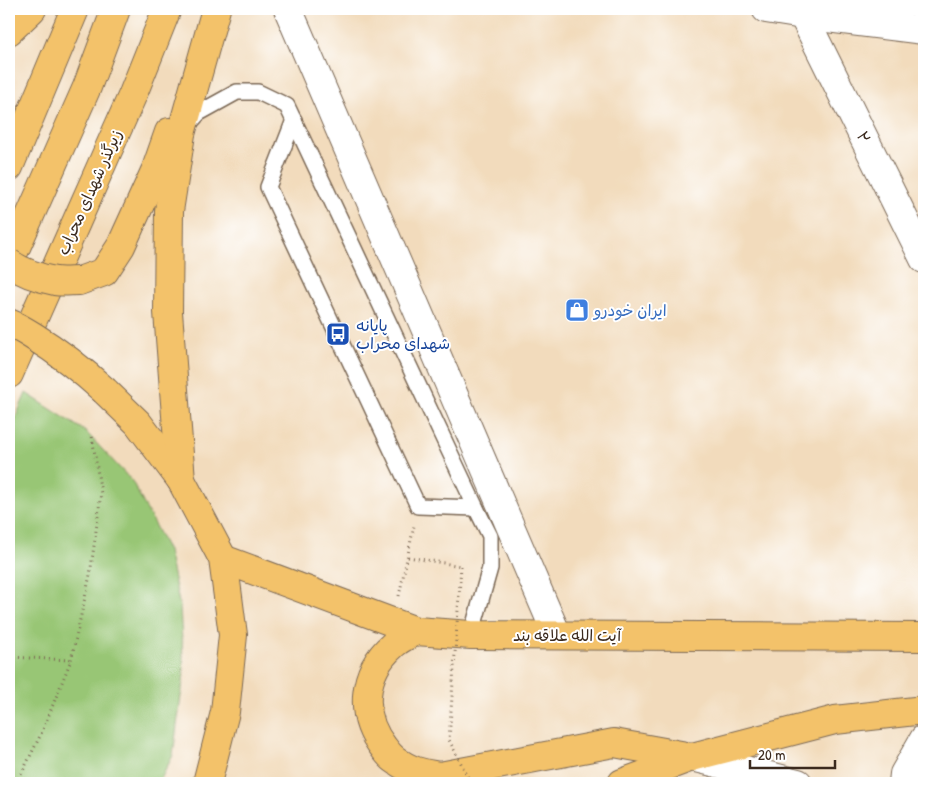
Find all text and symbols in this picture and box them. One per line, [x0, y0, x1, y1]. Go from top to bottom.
street label: زیرگذر شهدای محراب [51, 126, 127, 258]
street label: ۲ [852, 127, 876, 147]
shop icon: ایران خودرو [564, 297, 590, 323]
place label: ایران خودرو [592, 299, 667, 321]
place label: پایانه شهدای محراب [356, 314, 450, 354]
bus stop icon: پایانه شهدای محراب [325, 321, 351, 347]
street label: آیت الله علاقه بند [513, 624, 622, 646]
scale bar [750, 737, 836, 769]
text: 20 m [758, 744, 785, 765]

